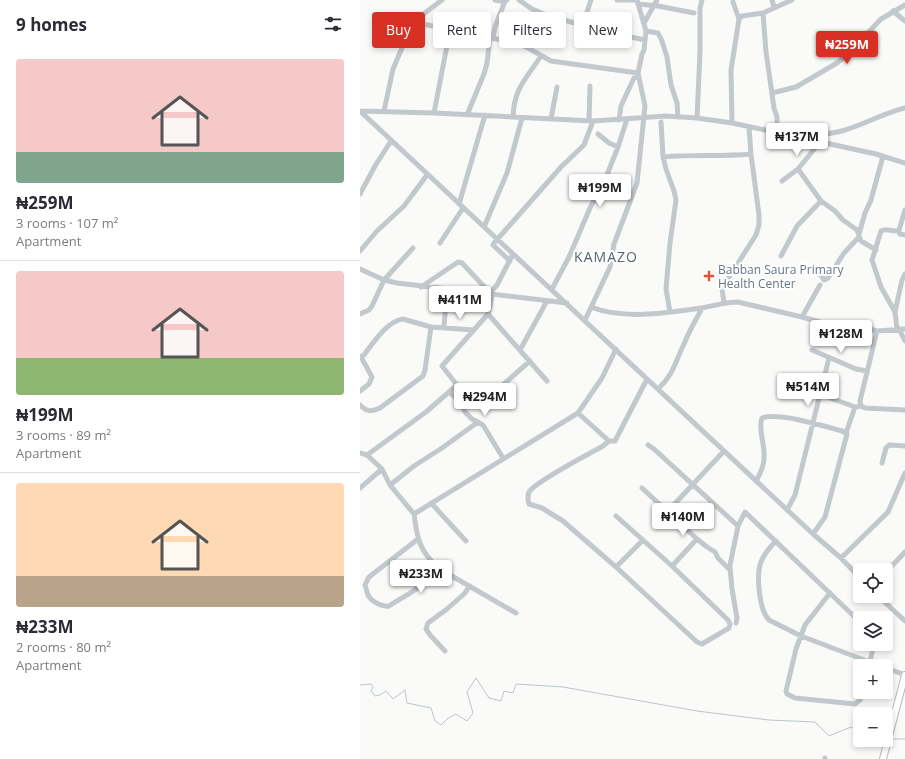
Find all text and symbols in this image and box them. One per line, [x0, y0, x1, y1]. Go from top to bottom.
chip: Buy [372, 12, 425, 48]
chip: Rent [433, 12, 491, 48]
chip: Filters [499, 12, 566, 48]
chip: New [574, 12, 632, 48]
text: 9 homes [16, 13, 87, 36]
icon: filters [322, 13, 344, 35]
pin: ₦259M [819, 31, 875, 65]
text: ₦259M [825, 35, 869, 53]
icon: home [144, 85, 216, 157]
pin: ₦137M [769, 123, 825, 157]
text: ₦137M [775, 127, 819, 145]
pin: ₦199M [572, 174, 628, 208]
text: ₦199M [578, 178, 622, 196]
text: ₦259M [16, 191, 73, 214]
text: 3 rooms · 107 m² [16, 214, 118, 232]
text: Apartment [16, 232, 81, 250]
district label: KAMAZO [574, 247, 638, 266]
place label: Babban Saura Primary Health Center [718, 261, 844, 292]
marker: Babban Saura Primary Health Center [703, 270, 715, 282]
pin: ₦411M [432, 286, 488, 320]
text: ₦411M [438, 290, 482, 308]
icon: home [144, 297, 216, 369]
pin: ₦128M [813, 320, 869, 354]
text: ₦128M [819, 324, 863, 342]
pin: ₦514M [780, 373, 836, 407]
text: ₦514M [786, 377, 830, 395]
pin: ₦294M [457, 383, 513, 417]
text: ₦294M [463, 387, 507, 405]
text: ₦199M [16, 403, 73, 426]
text: 3 rooms · 89 m² [16, 426, 111, 444]
text: Apartment [16, 444, 81, 462]
pin: ₦140M [655, 503, 711, 537]
text: ₦140M [661, 507, 705, 525]
icon: home [144, 509, 216, 581]
pin: ₦233M [393, 560, 449, 594]
map controls [853, 563, 893, 747]
button: locate [853, 563, 893, 603]
text: ₦233M [399, 564, 443, 582]
button: layers [853, 611, 893, 651]
text: ₦233M [16, 615, 73, 638]
text: 2 rooms · 80 m² [16, 638, 111, 656]
text: Apartment [16, 656, 81, 674]
button: + [853, 659, 893, 699]
button: − [853, 707, 893, 747]

